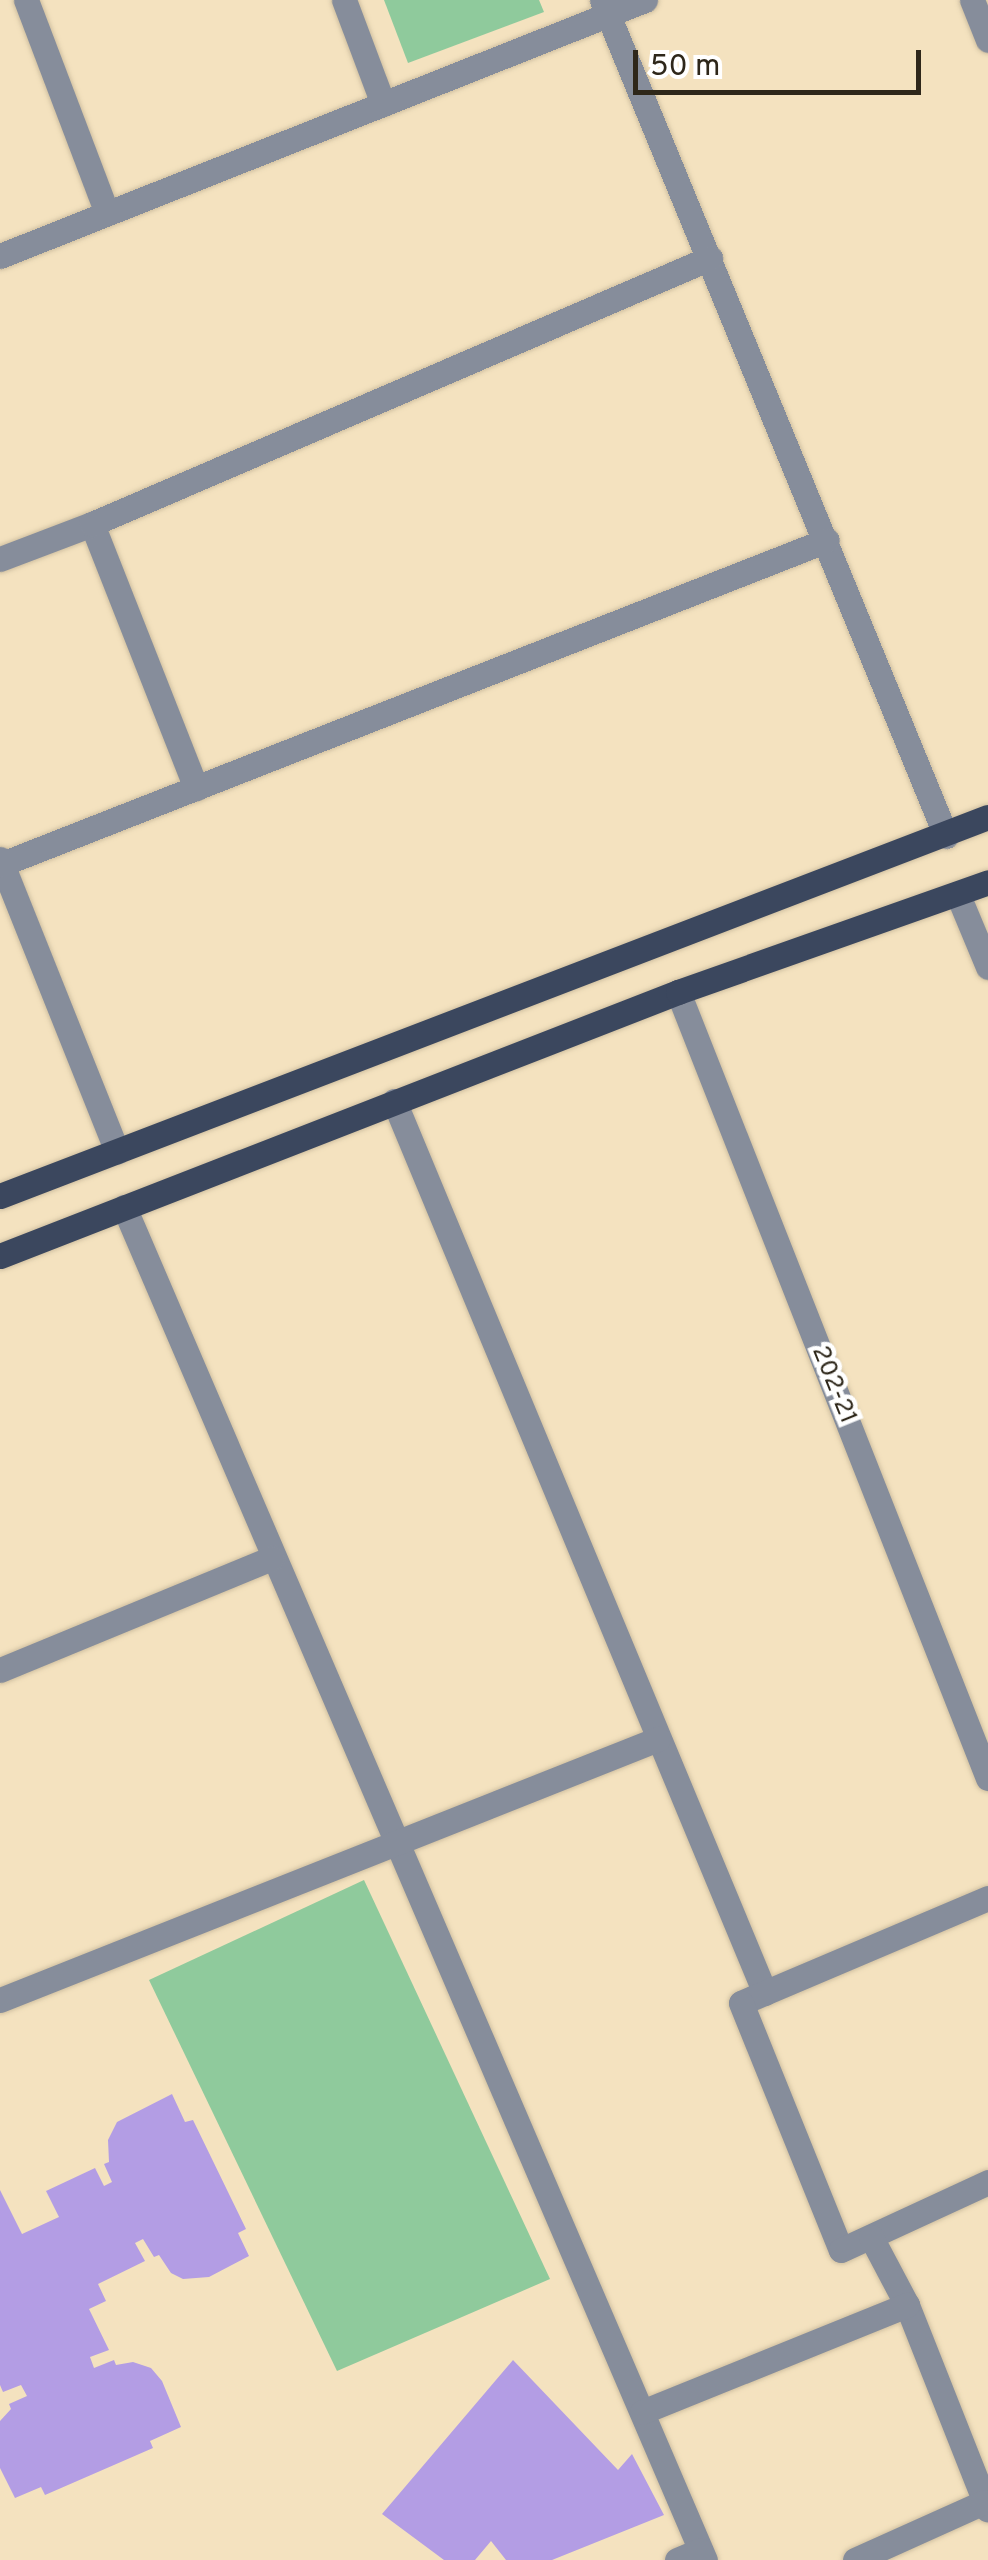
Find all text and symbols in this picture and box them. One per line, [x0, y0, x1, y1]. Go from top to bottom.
scale bar [638, 30, 926, 92]
text: 50 m [650, 49, 720, 86]
street label: 202-21 [804, 1342, 862, 1428]

